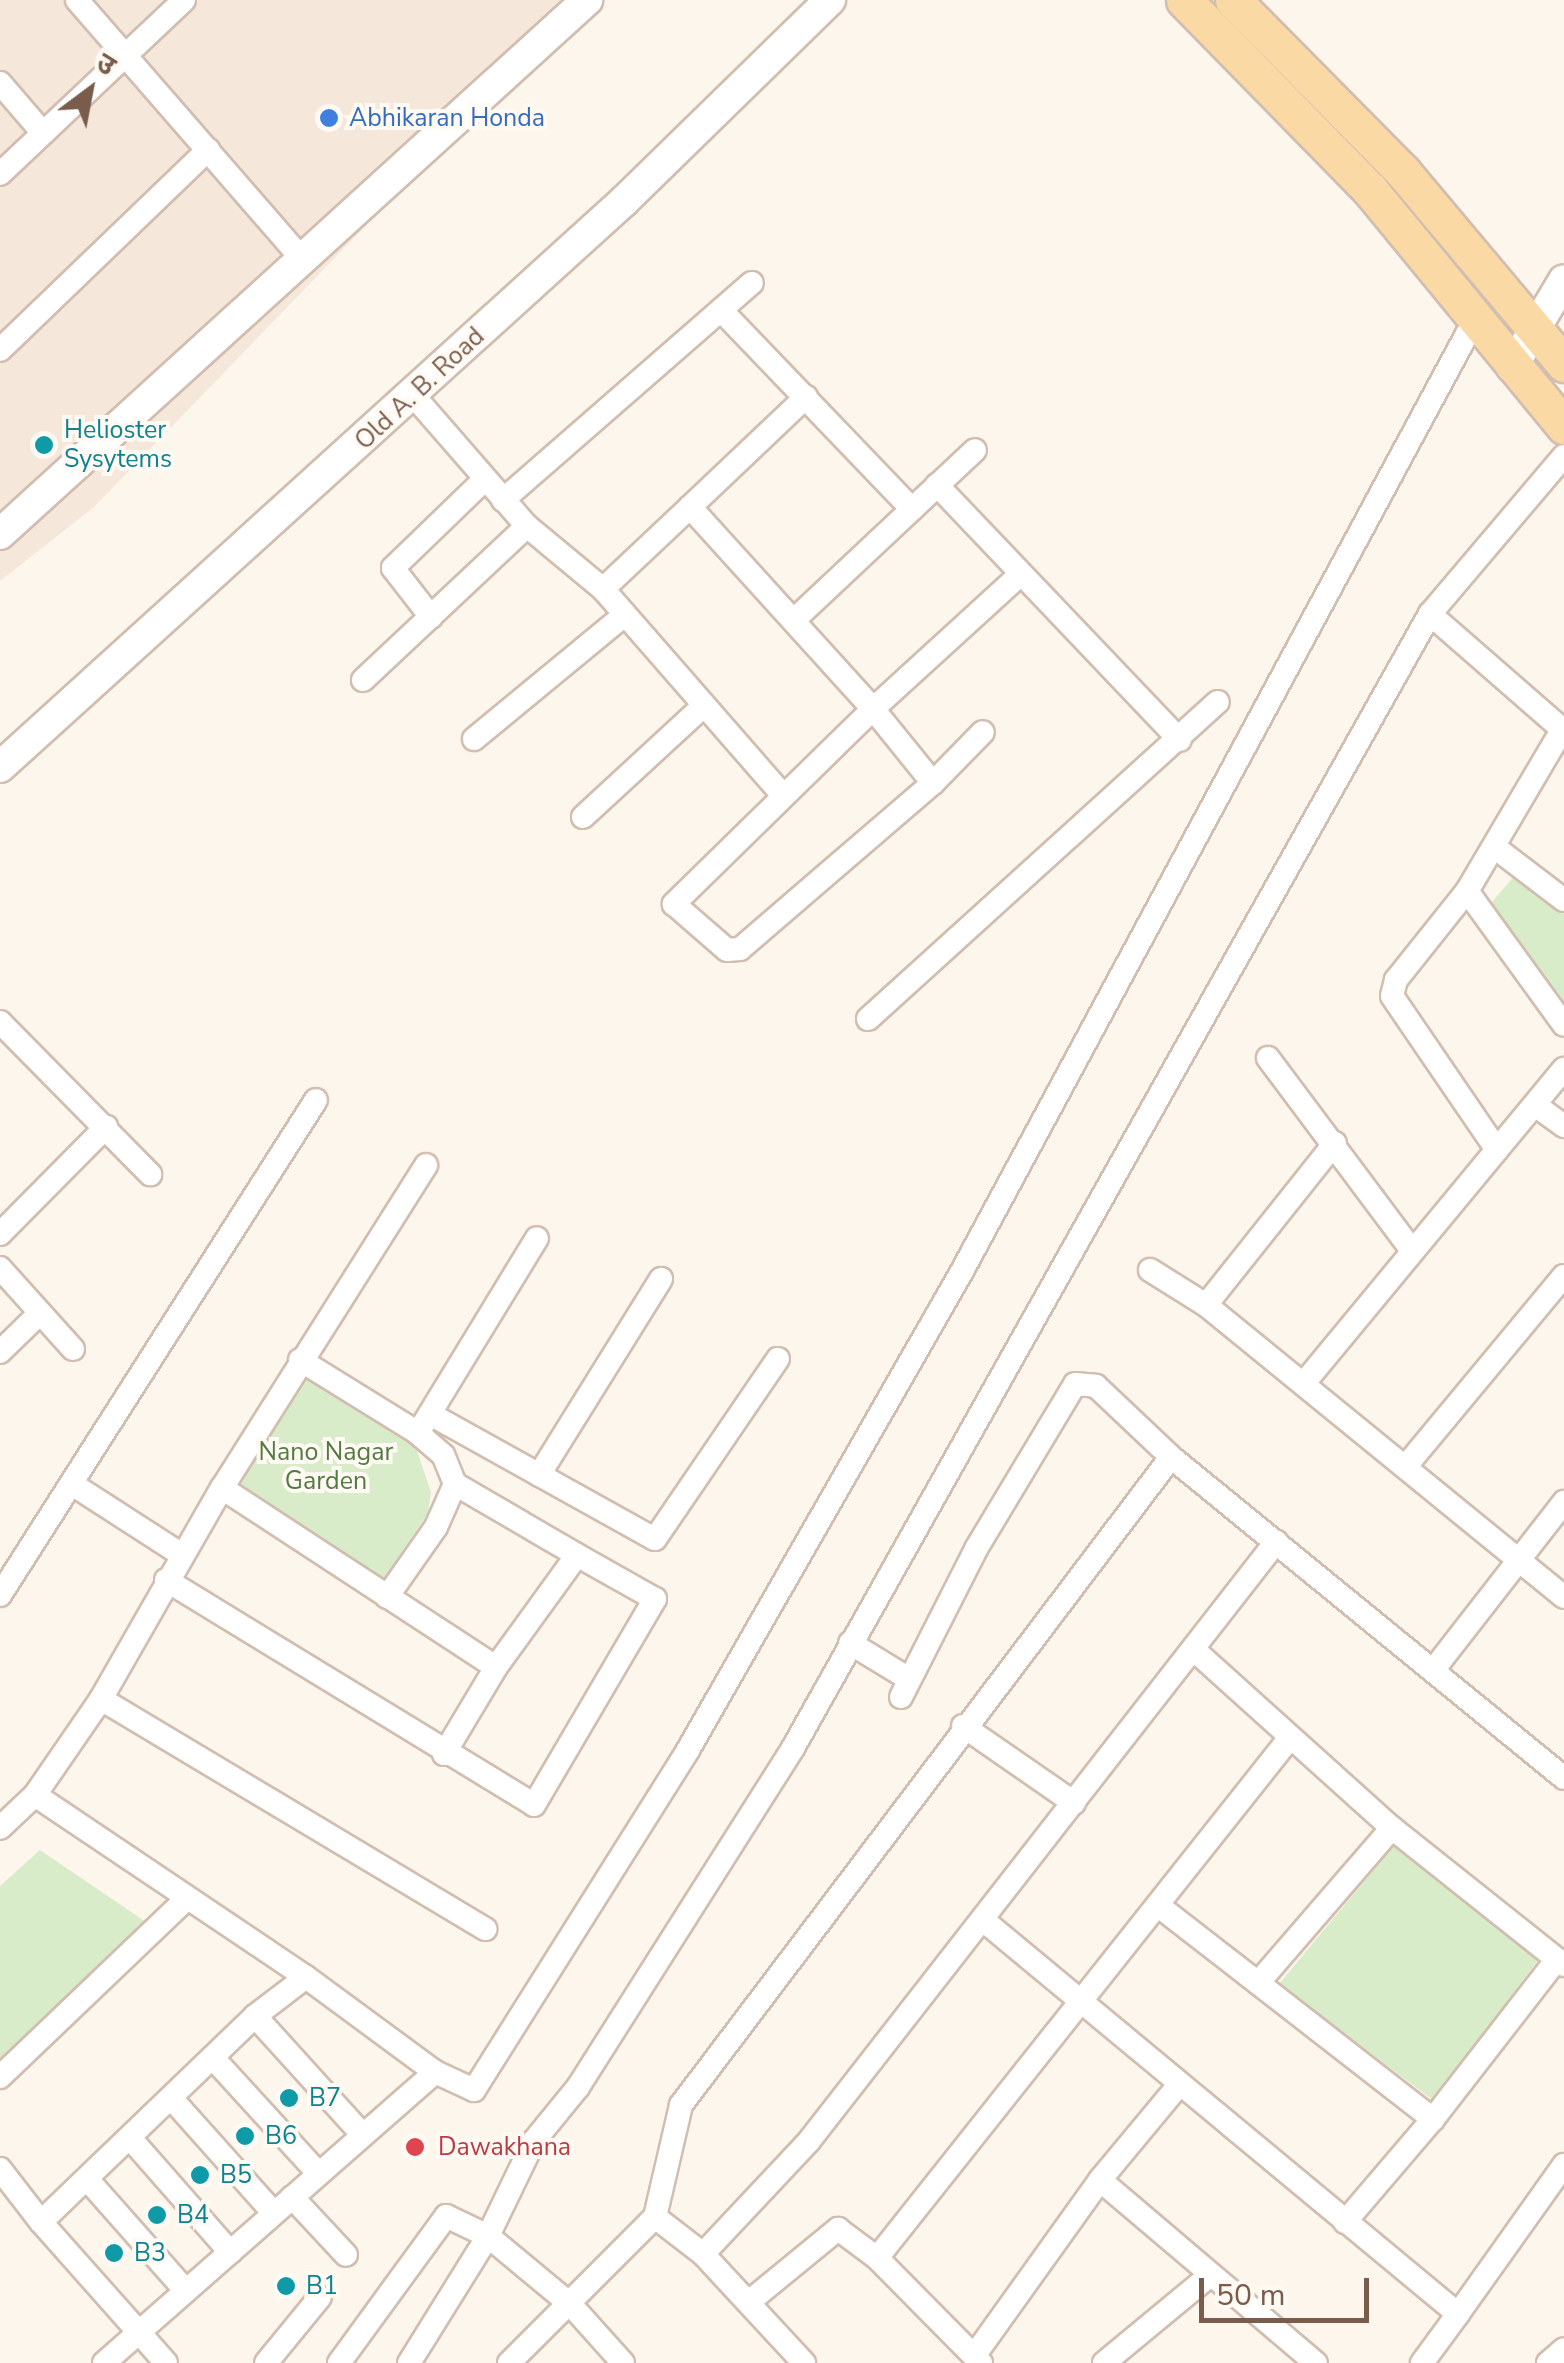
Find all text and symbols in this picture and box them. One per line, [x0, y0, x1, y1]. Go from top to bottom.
north arrow [40, 40, 140, 140]
text: उ [89, 44, 123, 85]
place label: Abhikaran Honda [349, 103, 545, 133]
marker: Abhikaran Honda [318, 107, 340, 129]
street label: Old A. B. Road [349, 322, 491, 456]
place label: Helioster Sysytems [64, 416, 172, 475]
marker: Helioster Sysytems [33, 434, 55, 456]
park label: Nano Nagar Garden [259, 1438, 393, 1497]
place label: B7 [309, 2083, 341, 2113]
marker: B7 [278, 2087, 300, 2109]
place label: B6 [265, 2121, 297, 2151]
marker: B6 [234, 2125, 256, 2147]
place label: Dawakhana [438, 2132, 571, 2162]
marker: Dawakhana [402, 2134, 428, 2160]
place label: B5 [220, 2160, 252, 2190]
marker: B5 [189, 2164, 211, 2186]
place label: B4 [177, 2200, 209, 2230]
marker: B4 [146, 2204, 168, 2226]
place label: B3 [134, 2238, 166, 2268]
marker: B3 [103, 2242, 125, 2264]
scale bar [1204, 2258, 1374, 2320]
place label: B1 [306, 2271, 338, 2301]
marker: B1 [275, 2275, 297, 2297]
text: 50 m [1216, 2275, 1285, 2316]

